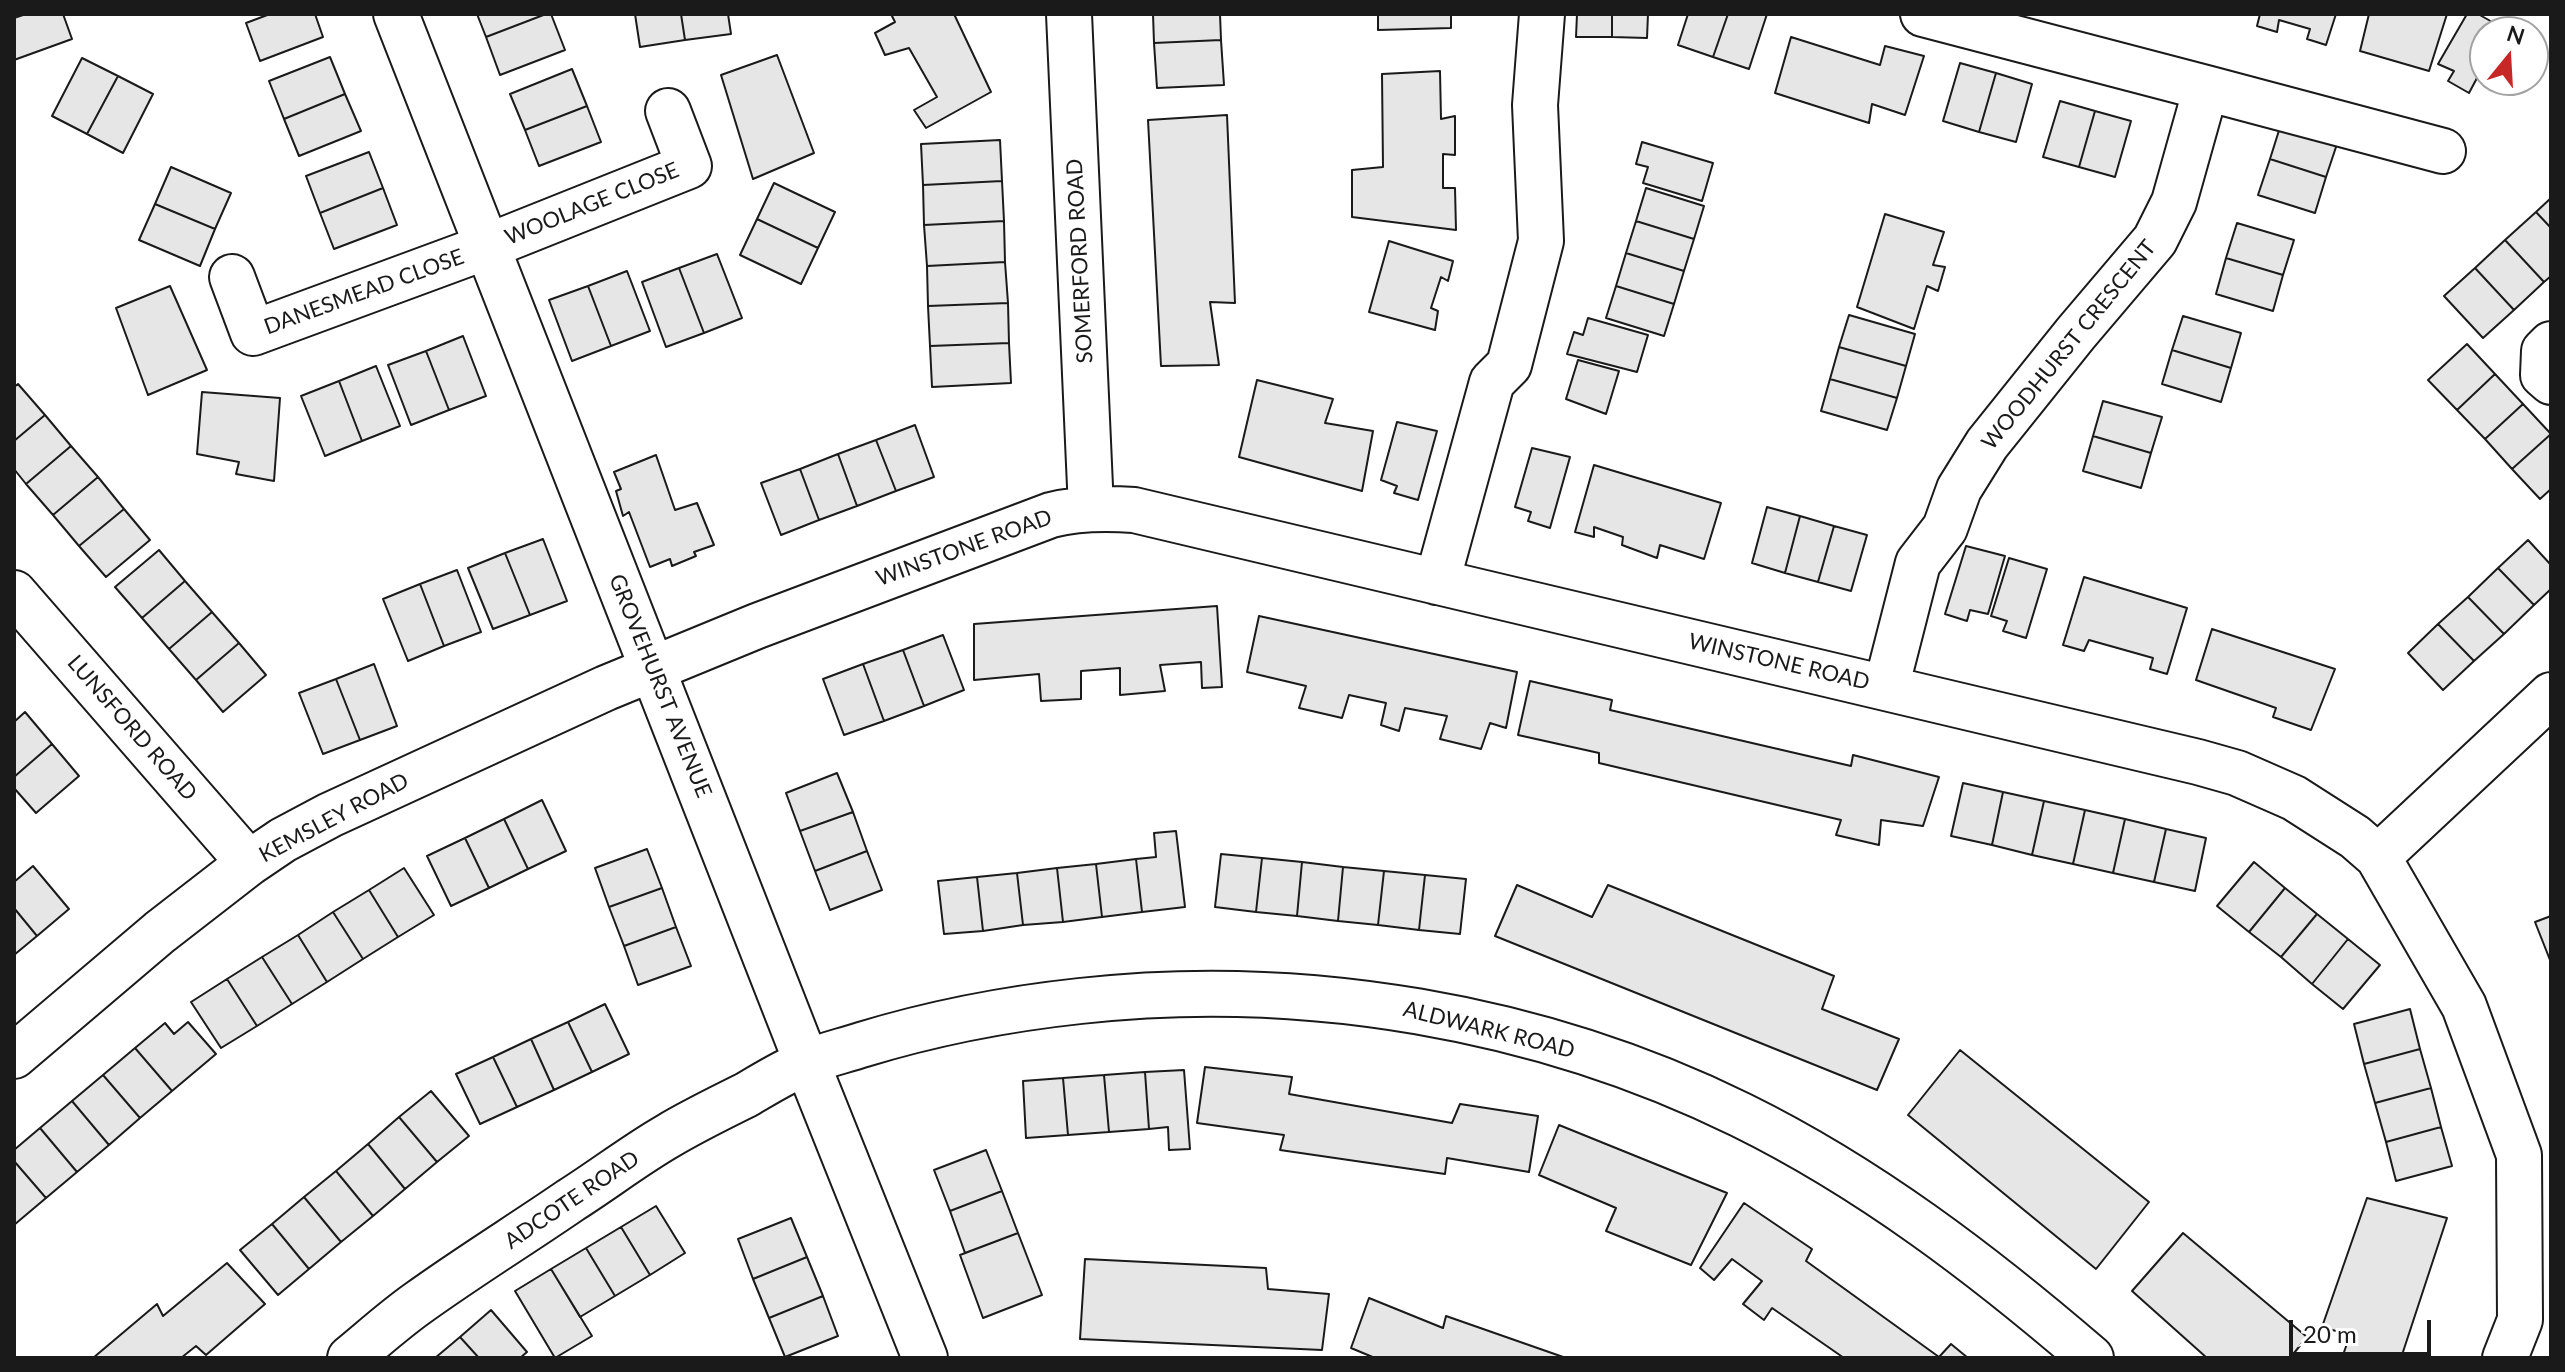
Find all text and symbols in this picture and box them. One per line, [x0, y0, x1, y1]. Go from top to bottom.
north arrow [2469, 16, 2549, 96]
text: N [2504, 19, 2528, 50]
street label: WOOLAGE CLOSE [501, 157, 683, 251]
street label: SOMERFORD ROAD [1061, 158, 1099, 364]
street label: WOODHURST CRESCENT [1976, 235, 2162, 455]
street label: DANESMEAD CLOSE [261, 244, 467, 340]
street label: WINSTONE ROAD [872, 504, 1056, 592]
street label: GROVEHURST AVENUE [603, 570, 717, 802]
street label: WINSTONE ROAD [1686, 628, 1872, 696]
street label: LUNSFORD ROAD [62, 650, 202, 806]
street label: KEMSLEY ROAD [255, 768, 413, 868]
street label: ALDWARK ROAD [1400, 996, 1578, 1064]
street label: ADCOTE ROAD [500, 1145, 644, 1255]
scale bar [2293, 1304, 2435, 1354]
text: 20 m [2303, 1319, 2357, 1348]

